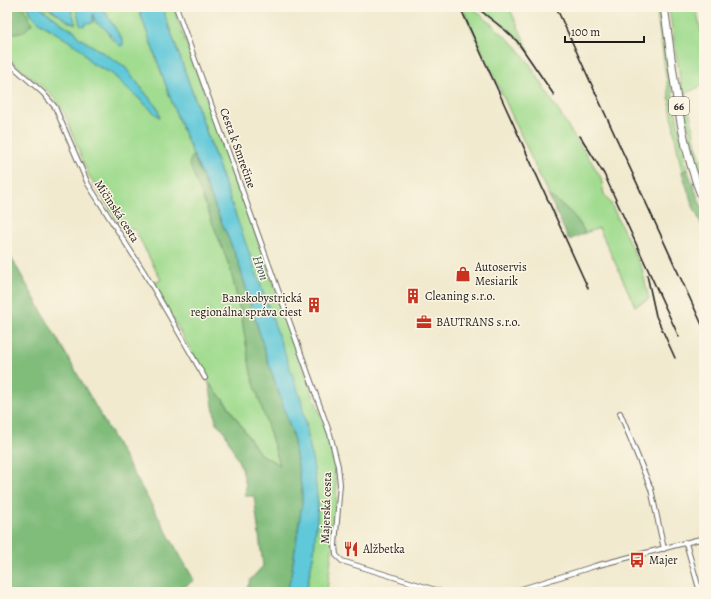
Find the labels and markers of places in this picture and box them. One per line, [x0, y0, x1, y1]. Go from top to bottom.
place label: Autoservis Mesiarik [474, 259, 527, 289]
shop icon: Autoservis Mesiarik [454, 265, 472, 283]
building icon: Cleaning s.r.o. [404, 287, 422, 305]
place label: Cleaning s.r.o. [425, 288, 496, 304]
place label: Banskobystrická regionálna správa ciest [191, 290, 302, 320]
building icon: Banskobystrická regionálna správa ciest [305, 296, 323, 314]
office icon: BAUTRANS s.r.o. [415, 313, 433, 331]
place label: BAUTRANS s.r.o. [436, 314, 521, 330]
restaurant icon: Alžbetka [342, 540, 360, 558]
place label: Alžbetka [362, 541, 405, 557]
bus stop icon: Majer [628, 551, 646, 569]
place label: Majer [649, 552, 678, 568]

